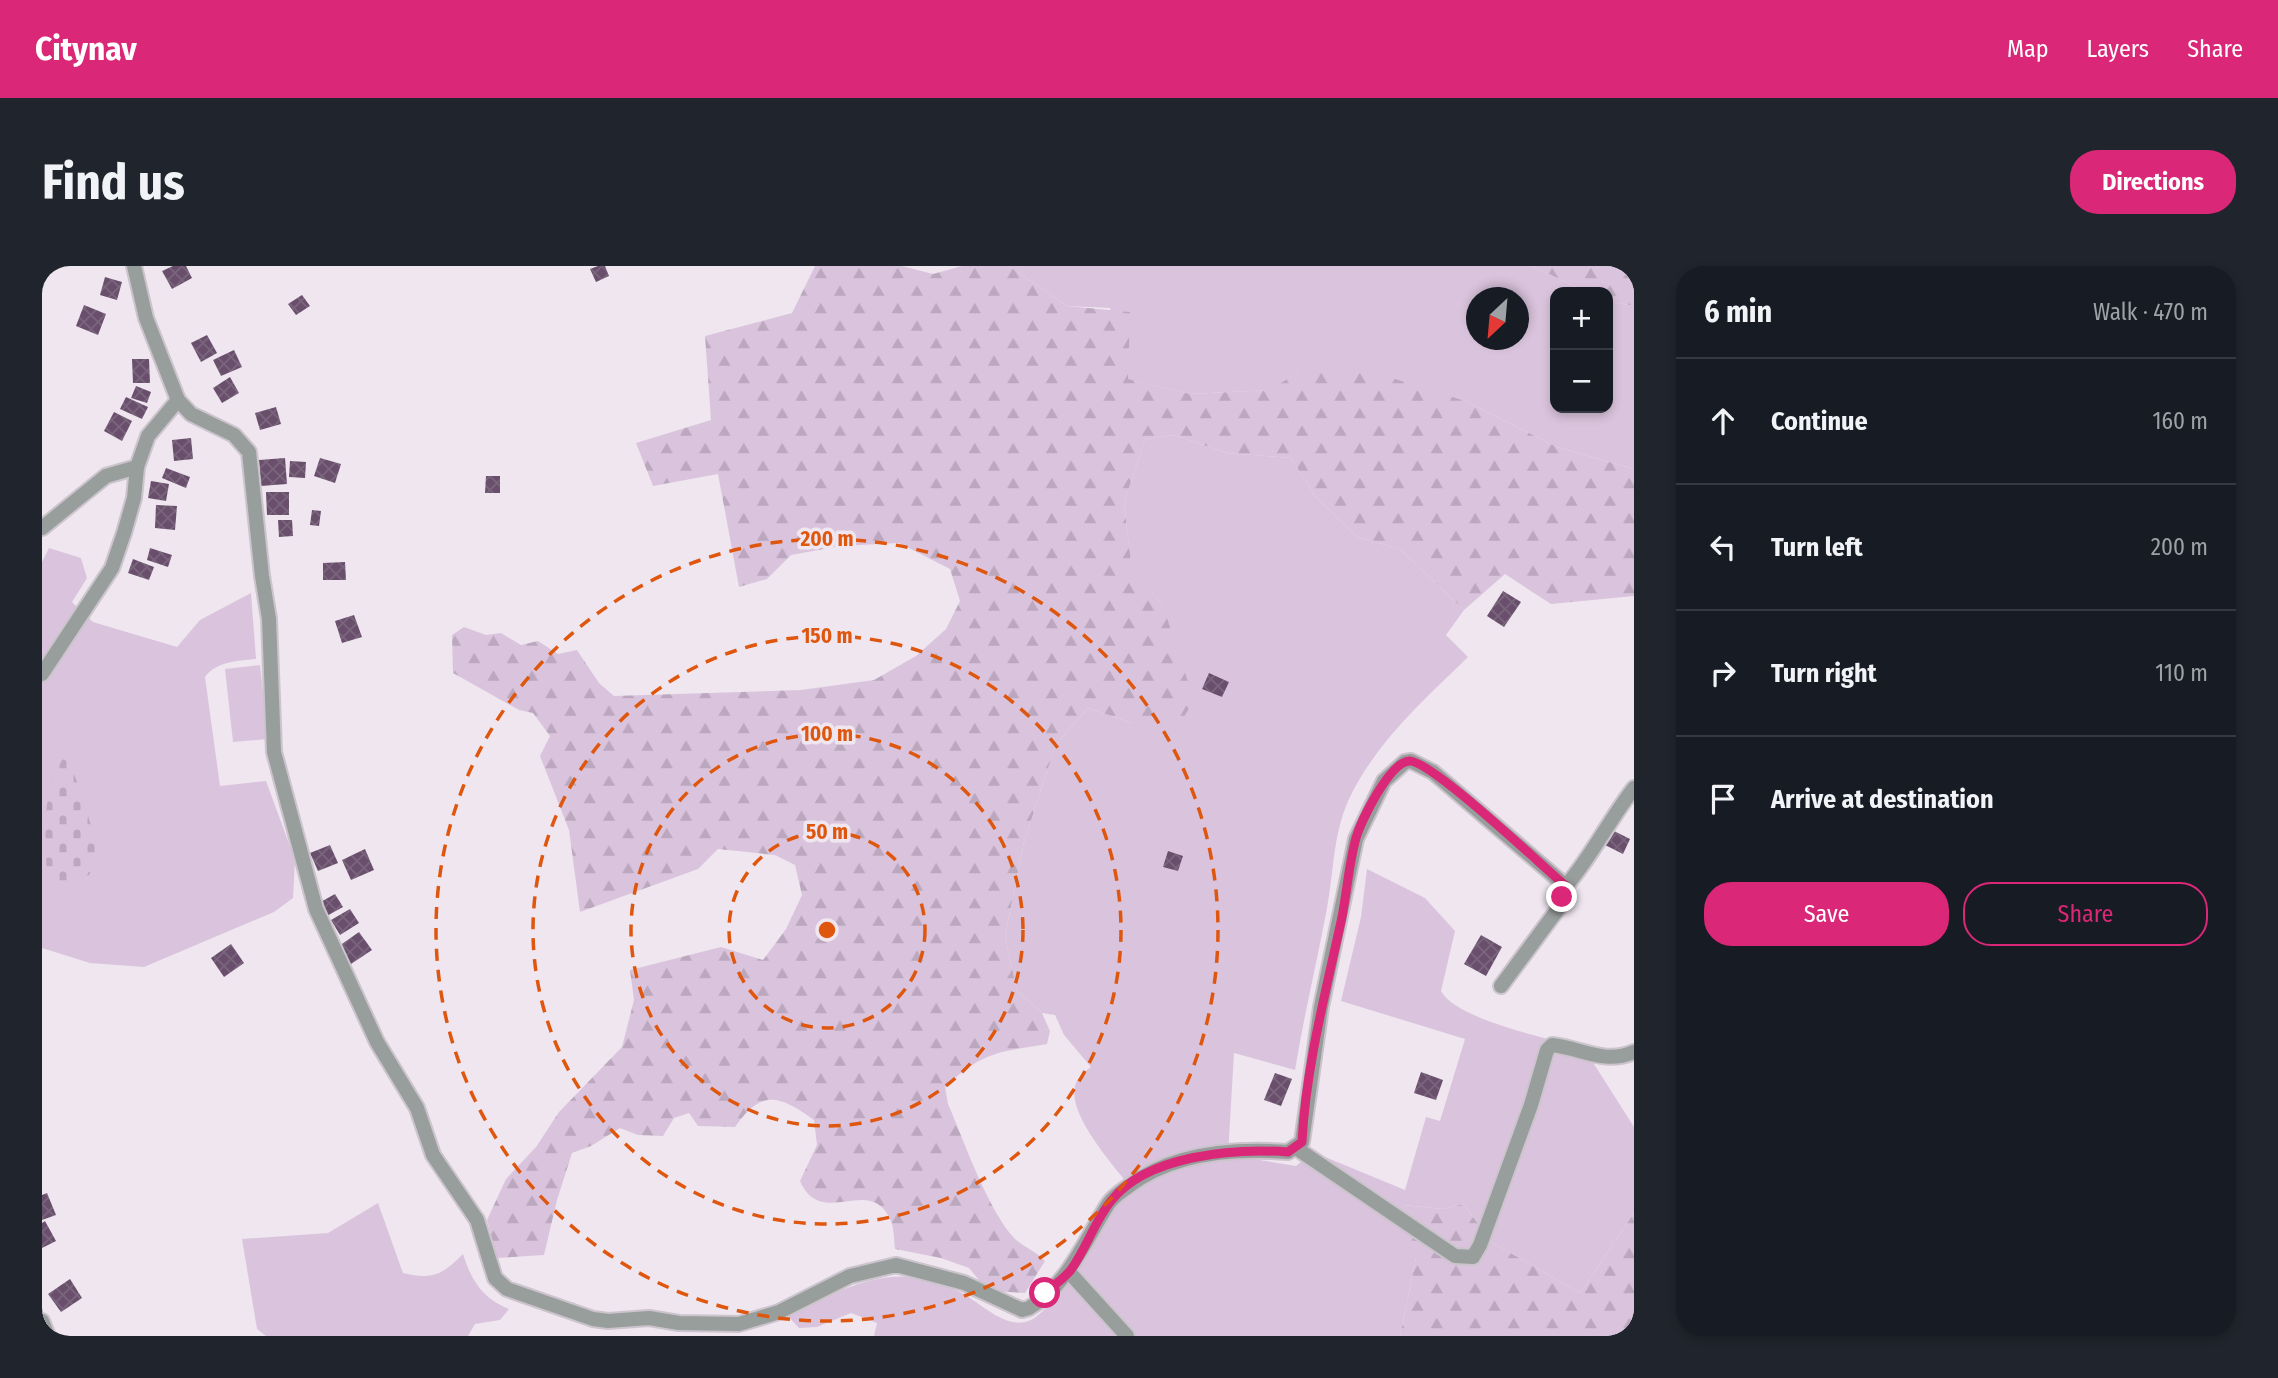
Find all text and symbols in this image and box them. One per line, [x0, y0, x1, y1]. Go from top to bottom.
text: Citynav [35, 29, 137, 69]
text: Map [2007, 35, 2049, 63]
text: Layers [2087, 35, 2149, 63]
text: Share [2187, 35, 2243, 63]
button: Directions [2070, 150, 2236, 214]
text: Find us [42, 153, 185, 212]
north arrow [1466, 287, 1529, 350]
map controls [1550, 287, 1613, 413]
button: + [1550, 287, 1613, 350]
text: 6 min [1704, 294, 1772, 330]
text: Walk · 470 m [2093, 298, 2208, 326]
button: − [1550, 350, 1613, 413]
icon: ahead [1704, 402, 1742, 440]
text: Continue [1771, 406, 1868, 437]
text: 160 m [2153, 407, 2208, 435]
text: 200 m [799, 526, 854, 552]
icon: left [1704, 528, 1742, 566]
text: Turn left [1771, 532, 1863, 563]
text: 200 m [2151, 533, 2208, 561]
text: 150 m [801, 623, 853, 649]
icon: right [1704, 654, 1742, 692]
text: Turn right [1771, 658, 1877, 689]
text: 110 m [2155, 659, 2208, 687]
text: 100 m [801, 721, 853, 747]
icon: arrive [1704, 780, 1742, 818]
text: Arrive at destination [1771, 784, 1994, 815]
text: 50 m [806, 819, 848, 845]
route end [1546, 881, 1577, 912]
button: Save [1704, 882, 1949, 946]
button: Share [1963, 882, 2208, 946]
centre of rings [815, 918, 839, 942]
route start [1029, 1277, 1060, 1308]

